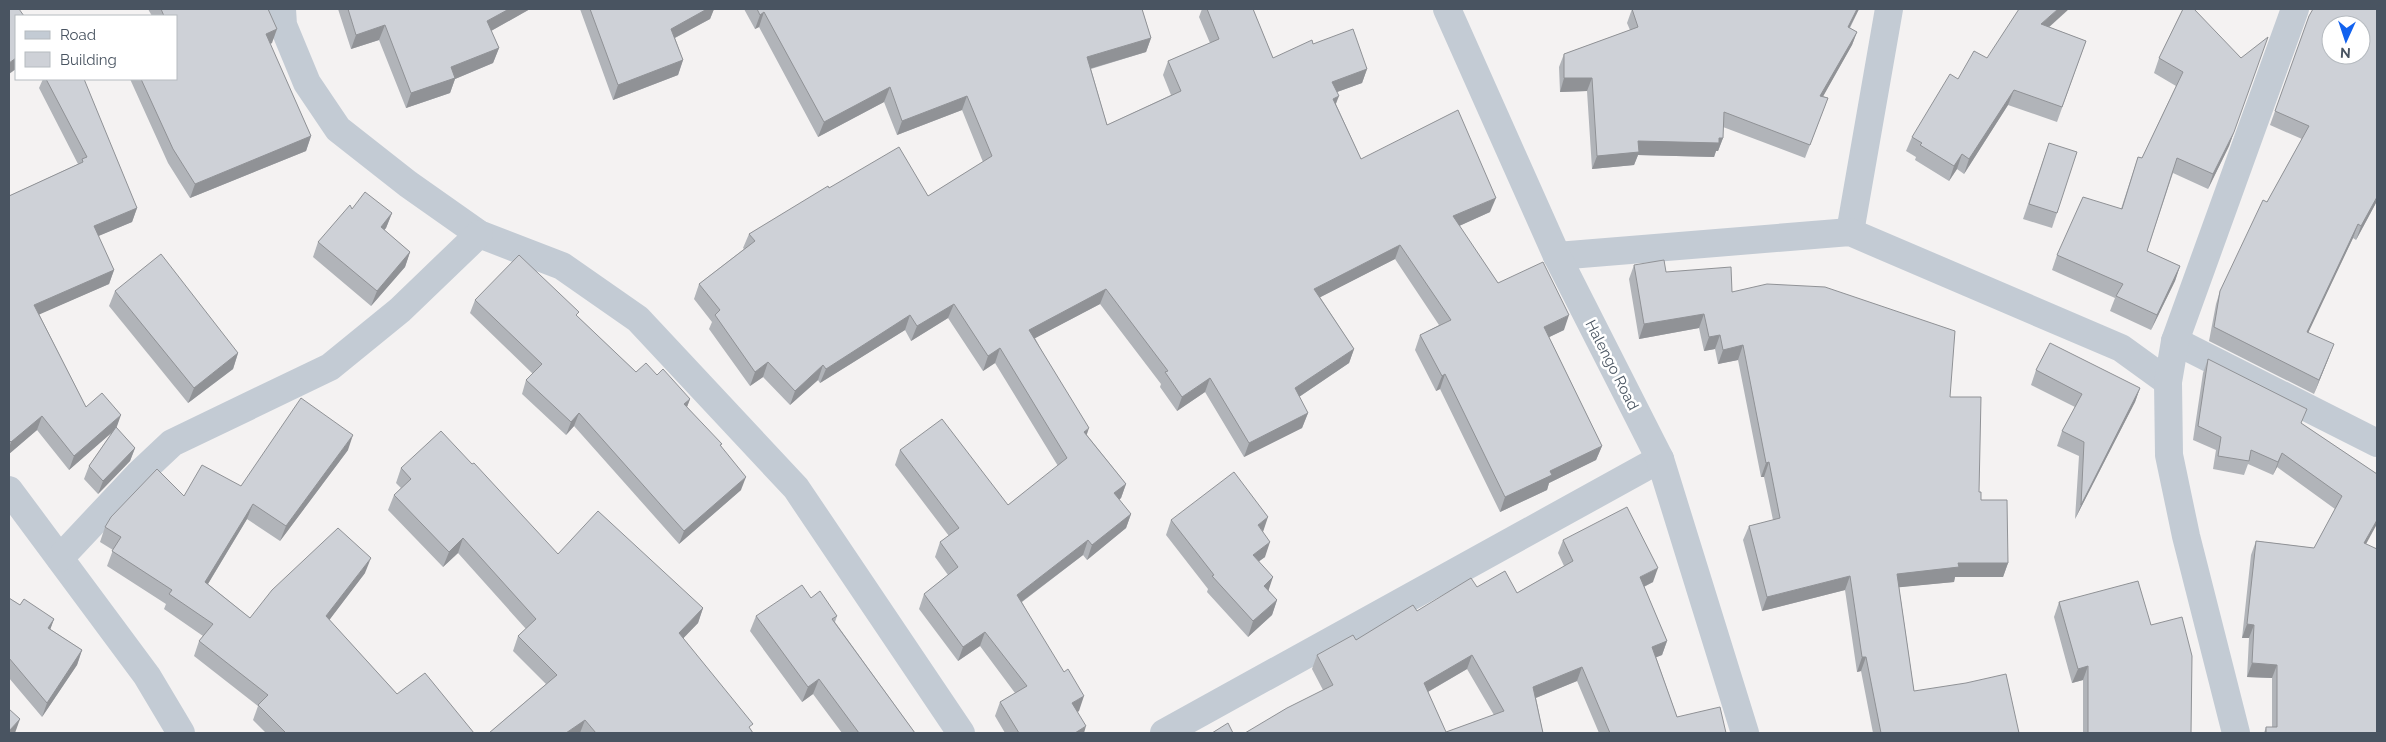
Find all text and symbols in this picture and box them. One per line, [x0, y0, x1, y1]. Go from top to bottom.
legend [15, 15, 178, 80]
north arrow [2321, 15, 2371, 65]
text: Road [60, 26, 96, 44]
text: N [2340, 45, 2351, 61]
text: Building [60, 51, 117, 69]
street label: Halengo Road [1582, 317, 1642, 413]

